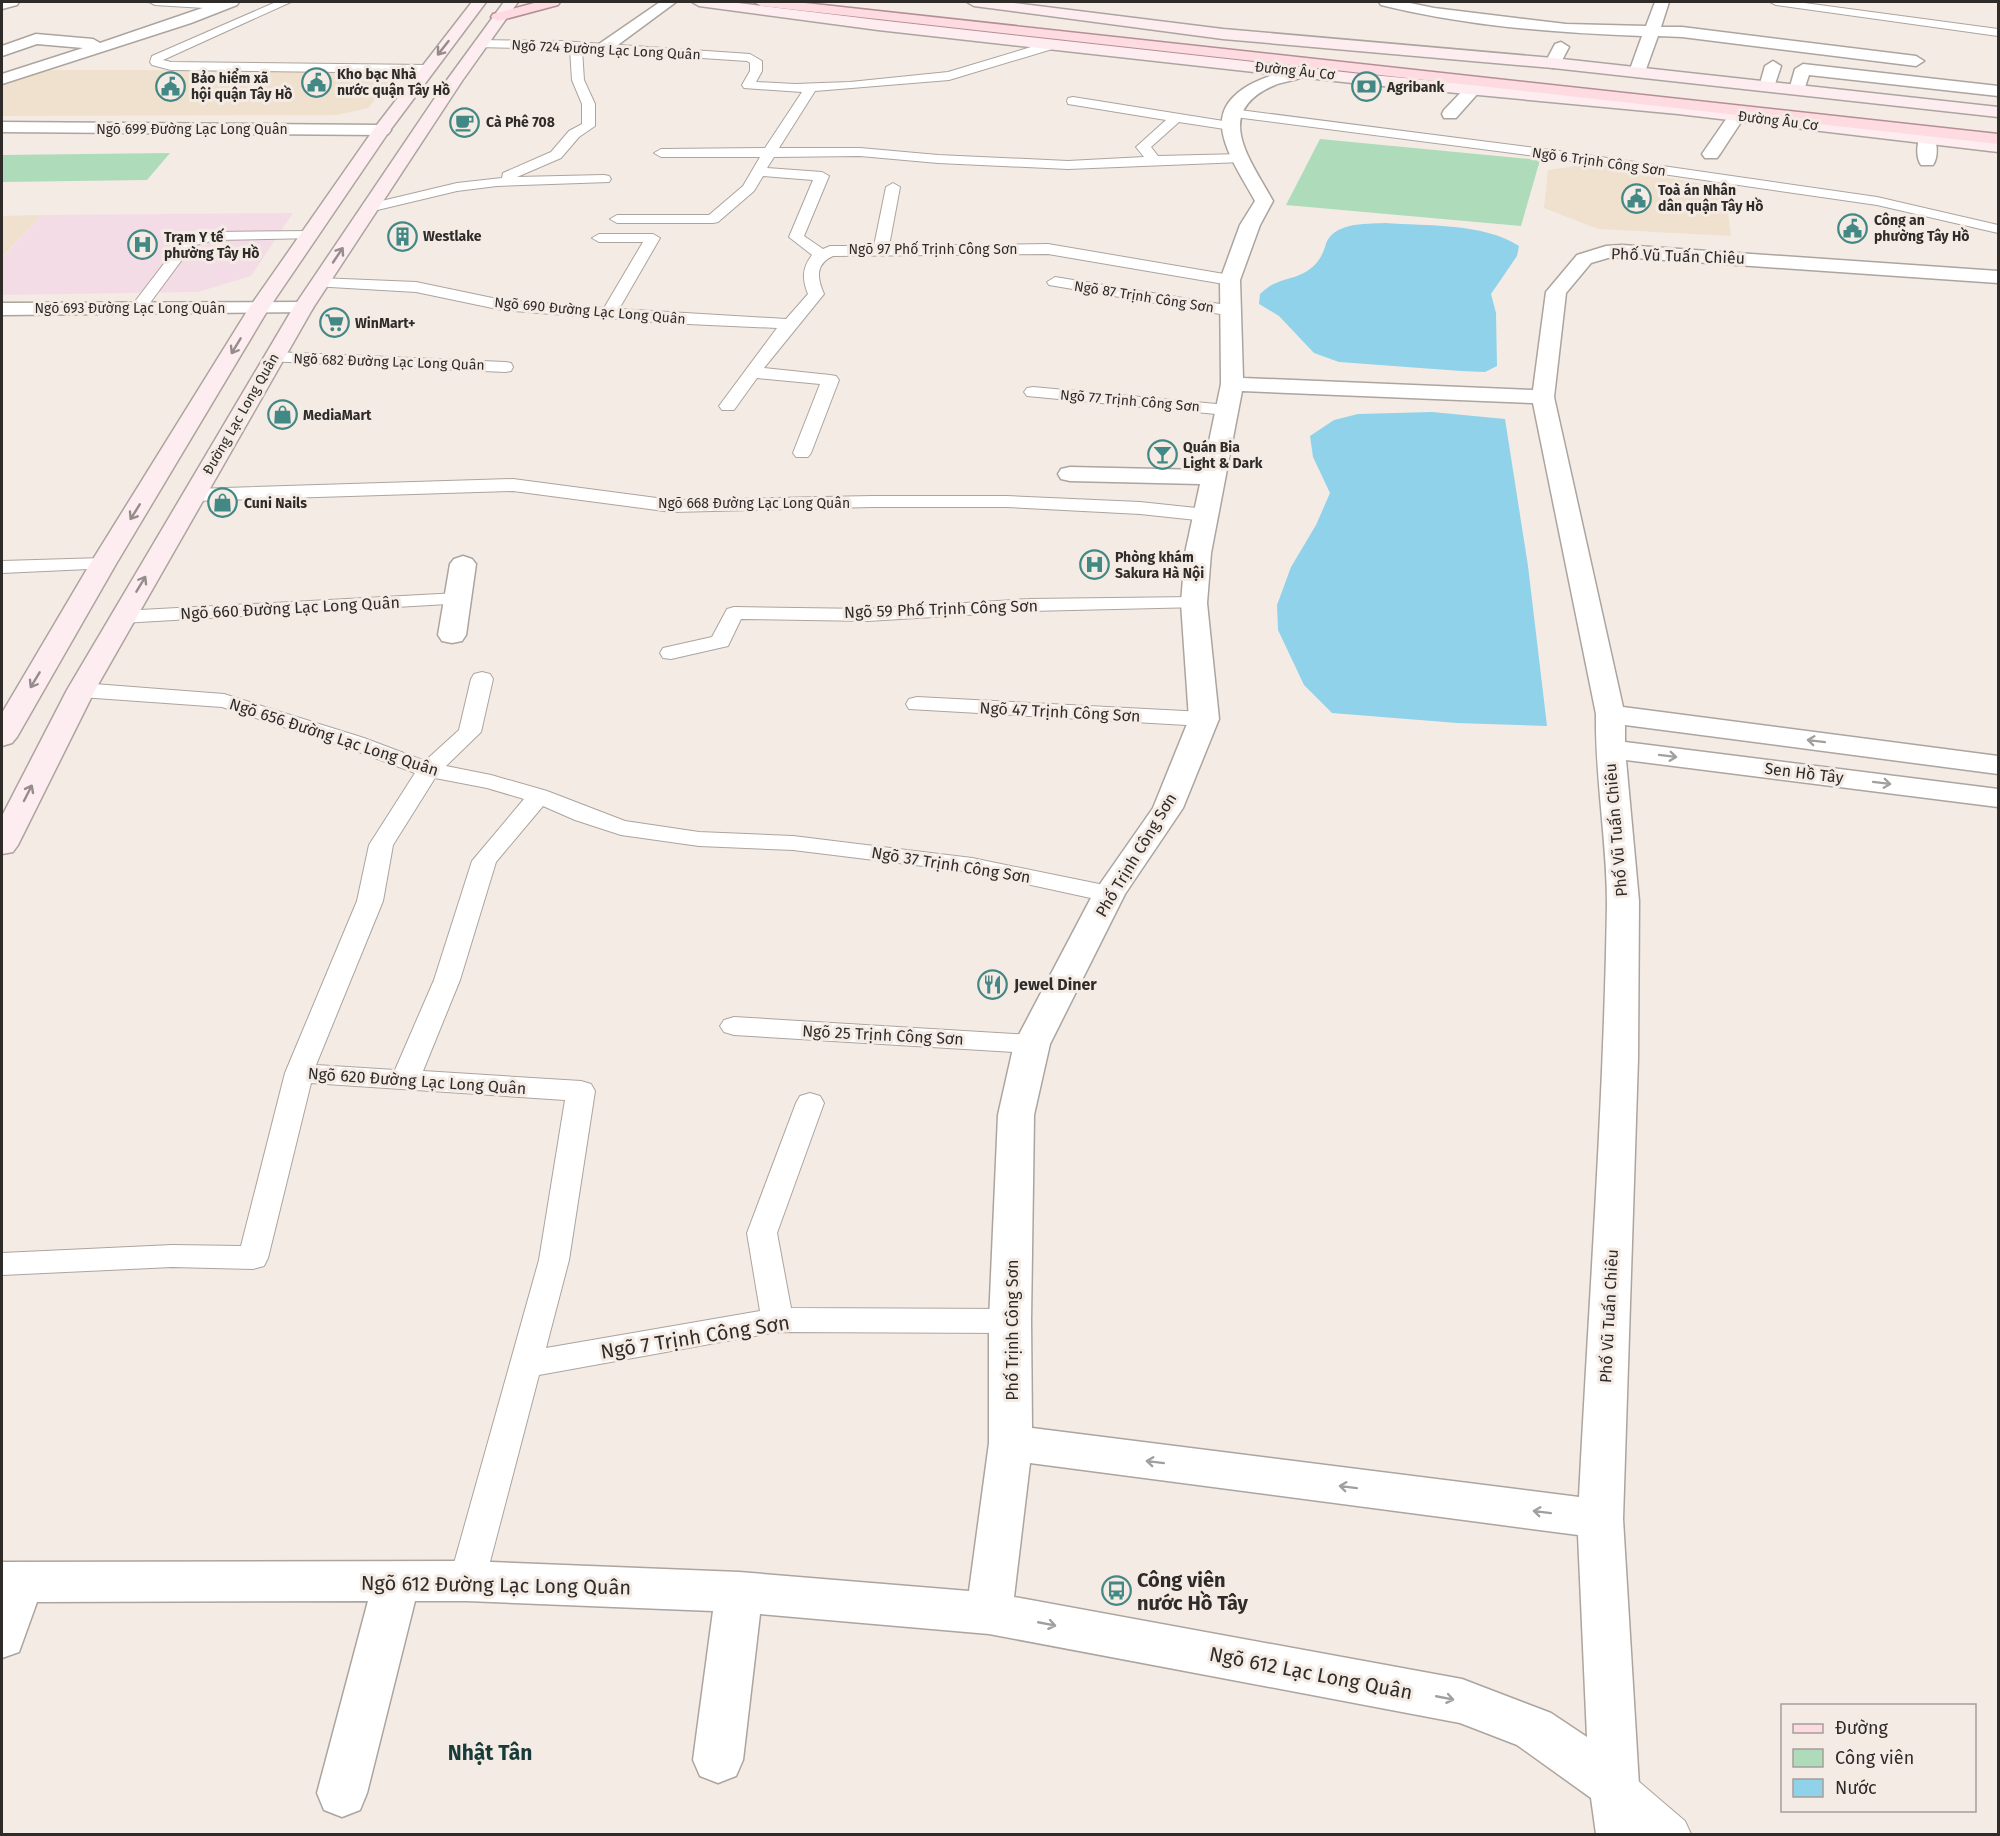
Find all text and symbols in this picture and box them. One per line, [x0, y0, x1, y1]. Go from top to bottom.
street label: Ngõ 724 Đường Lạc Long Quân [511, 37, 701, 63]
one-way arrow [437, 39, 450, 55]
street label: Đường Âu Cơ [1254, 57, 1337, 84]
public building icon: Kho bạc Nhà nước quận Tây Hồ [300, 66, 332, 98]
place label: Kho bạc Nhà nước quận Tây Hồ [337, 66, 450, 99]
place label: Bảo hiểm xã hội quận Tây Hồ [191, 68, 292, 103]
public building icon: Bảo hiểm xã hội quận Tây Hồ [154, 70, 186, 102]
bank icon: Agribank [1350, 71, 1382, 103]
place label: Agribank [1386, 79, 1445, 96]
cafe icon: Cà Phê 708 [449, 106, 481, 138]
street label: Đường Âu Cơ [1737, 107, 1820, 134]
place label: Cà Phê 708 [486, 114, 555, 131]
street label: Ngõ 699 Đường Lạc Long Quân [96, 121, 288, 138]
street label: Ngõ 6 Trịnh Công Sơn [1531, 144, 1667, 180]
public building icon: Toà án Nhân dân quận Tây Hồ [1621, 182, 1653, 214]
place label: Toà án Nhân dân quận Tây Hồ [1658, 182, 1763, 215]
public building icon: Công an phường Tây Hồ [1837, 212, 1869, 244]
place label: Công an phường Tây Hồ [1874, 212, 1969, 245]
building icon: Westlake [386, 220, 418, 252]
place label: Trạm Y tế phường Tây Hồ [164, 227, 259, 262]
place label: Westlake [423, 228, 482, 245]
hospital icon: Trạm Y tế phường Tây Hồ [127, 229, 159, 261]
street label: Ngõ 97 Phố Trịnh Công Sơn [849, 240, 1017, 258]
street label: Phố Vũ Tuấn Chiêu [1611, 243, 1745, 268]
one-way arrow [332, 247, 344, 264]
street label: Ngõ 87 Trịnh Công Sơn [1073, 278, 1215, 316]
street label: Ngõ 690 Đường Lạc Long Quân [494, 294, 686, 328]
street label: Ngõ 693 Đường Lạc Long Quân [35, 300, 225, 317]
supermarket icon: WinMart+ [318, 307, 350, 339]
place label: WinMart+ [355, 315, 415, 332]
one-way arrow [230, 337, 242, 354]
street label: Đường Lạc Long Quân [199, 350, 283, 478]
street label: Ngõ 682 Đường Lạc Long Quân [293, 350, 485, 374]
street label: Ngõ 77 Trịnh Công Sơn [1060, 386, 1200, 416]
shop icon: MediaMart [266, 399, 298, 431]
place label: MediaMart [303, 407, 372, 424]
bar icon: Quán Bia Light & Dark [1146, 439, 1178, 471]
place label: Quán Bia Light & Dark [1183, 439, 1263, 472]
shop icon: Cuni Nails [207, 487, 239, 519]
place label: Cuni Nails [244, 495, 307, 512]
street label: Ngõ 668 Đường Lạc Long Quân [658, 495, 850, 512]
one-way arrow [128, 503, 140, 520]
hospital icon: Phòng khám Sakura Hà Nội [1078, 549, 1110, 581]
place label: Phòng khám Sakura Hà Nội [1115, 549, 1204, 582]
one-way arrow [136, 576, 148, 593]
street label: Ngõ 660 Đường Lạc Long Quân [180, 593, 400, 623]
street label: Ngõ 59 Phố Trịnh Công Sơn [844, 595, 1038, 622]
one-way arrow [28, 671, 40, 688]
street label: Ngõ 656 Đường Lạc Long Quân [227, 694, 441, 780]
street label: Ngõ 47 Trịnh Công Sơn [979, 698, 1141, 726]
one-way arrow [1806, 736, 1826, 747]
one-way arrow [1657, 751, 1677, 762]
street label: Sen Hồ Tây [1763, 758, 1845, 787]
street label: Phố Vũ Tuấn Chiêu [1600, 762, 1631, 898]
one-way arrow [1872, 778, 1891, 789]
one-way arrow [23, 784, 34, 802]
street label: Phố Trịnh Công Sơn [1091, 789, 1180, 920]
street label: Ngõ 37 Trịnh Công Sơn [870, 843, 1032, 887]
restaurant icon: Jewel Diner [977, 968, 1009, 1000]
place label: Jewel Diner [1013, 975, 1097, 994]
street label: Ngõ 25 Trịnh Công Sơn [802, 1021, 964, 1049]
street label: Ngõ 620 Đường Lạc Long Quân [307, 1064, 527, 1098]
street label: Phố Vũ Tuấn Chiêu [1595, 1249, 1622, 1383]
street label: Phố Trịnh Công Sơn [1002, 1260, 1022, 1400]
street label: Ngõ 7 Trịnh Công Sơn [599, 1310, 791, 1364]
one-way arrow [1146, 1456, 1165, 1467]
one-way arrow [1339, 1481, 1359, 1492]
one-way arrow [1532, 1506, 1552, 1517]
place label: Công viên nước Hồ Tây [1137, 1568, 1249, 1615]
street label: Ngõ 612 Đường Lạc Long Quân [361, 1571, 631, 1599]
bus stop icon: Công viên nước Hồ Tây [1100, 1575, 1132, 1607]
one-way arrow [1036, 1619, 1056, 1630]
street label: Ngõ 612 Lạc Long Quân [1207, 1642, 1415, 1704]
one-way arrow [1434, 1693, 1454, 1704]
legend [1781, 1704, 1976, 1812]
text: Đường [1835, 1717, 1889, 1739]
district label: Nhật Tân [448, 1740, 532, 1766]
text: Công viên [1835, 1747, 1914, 1769]
text: Nước [1835, 1777, 1877, 1799]

